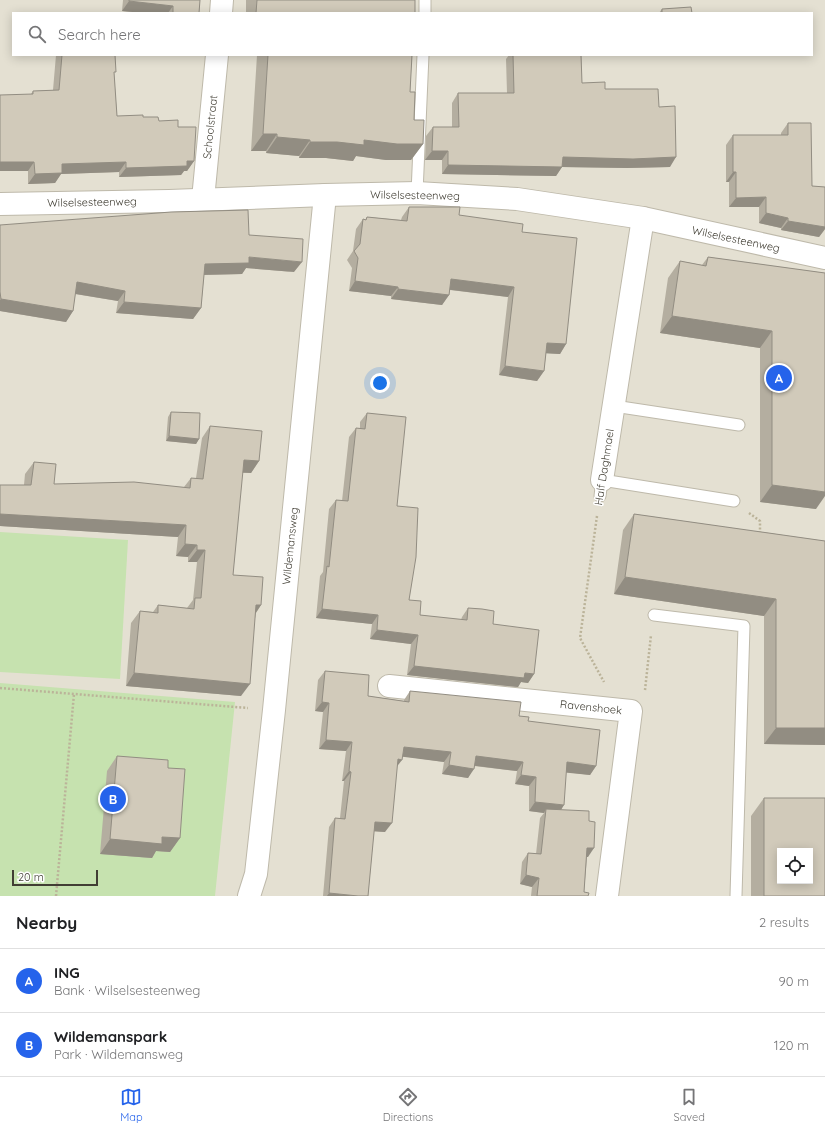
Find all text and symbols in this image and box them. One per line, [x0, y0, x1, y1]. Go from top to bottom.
search box [12, 12, 813, 56]
icon: search [26, 23, 48, 45]
text: Search here [58, 25, 141, 44]
street label: Schoolstraat [200, 94, 220, 160]
street label: Wilselsesteenweg [370, 187, 460, 203]
street label: Wilselsesteenweg [47, 194, 137, 210]
street label: Wilselsesteenweg [691, 223, 781, 255]
pin: A [766, 363, 792, 393]
your location [370, 373, 390, 393]
street label: Half Daghmael [591, 428, 617, 506]
street label: Wildemansweg [279, 507, 301, 585]
street label: Ravenshoek [559, 697, 623, 717]
pin: B [100, 784, 126, 814]
map controls [777, 848, 813, 884]
button: locate [777, 848, 813, 884]
scale bar [12, 868, 98, 887]
text: 20 m [18, 870, 44, 884]
text: Nearby [16, 912, 77, 933]
text: 2 results [759, 914, 809, 930]
text: ING [54, 963, 80, 982]
text: A [25, 973, 33, 989]
text: 90 m [779, 973, 809, 989]
text: Bank · Wilselsesteenweg [54, 982, 200, 998]
text: Wildemanspark [54, 1027, 167, 1046]
text: B [25, 1037, 33, 1053]
text: 120 m [774, 1037, 809, 1053]
text: Park · Wildemansweg [54, 1046, 183, 1062]
tab: Map [120, 1086, 143, 1124]
tab: Directions [383, 1086, 433, 1124]
tab: Saved [673, 1086, 705, 1124]

